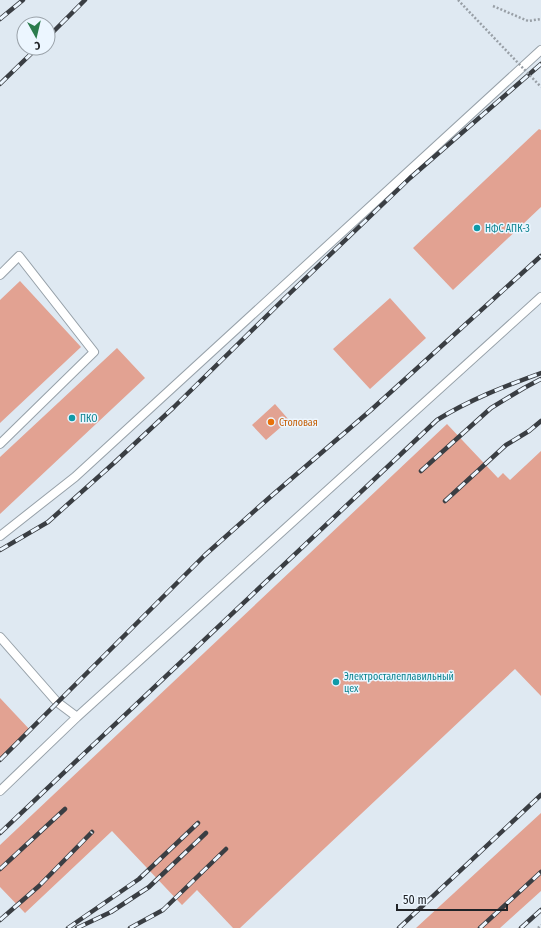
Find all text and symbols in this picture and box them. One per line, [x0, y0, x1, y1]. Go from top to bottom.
north arrow [16, 16, 56, 56]
text: С [33, 39, 41, 52]
marker: НФС АПК-3 [472, 223, 482, 233]
place label: НФС АПК-3 [485, 223, 530, 235]
marker: ПКО [67, 413, 77, 423]
place label: ПКО [80, 413, 98, 425]
marker: Столовая [266, 417, 276, 427]
place label: Столовая [279, 417, 318, 429]
place label: Электросталеплавильный цех [344, 671, 454, 695]
marker: Электросталеплавильный цех [331, 677, 341, 687]
scale bar [397, 886, 507, 912]
text: 50 m [403, 893, 427, 907]

